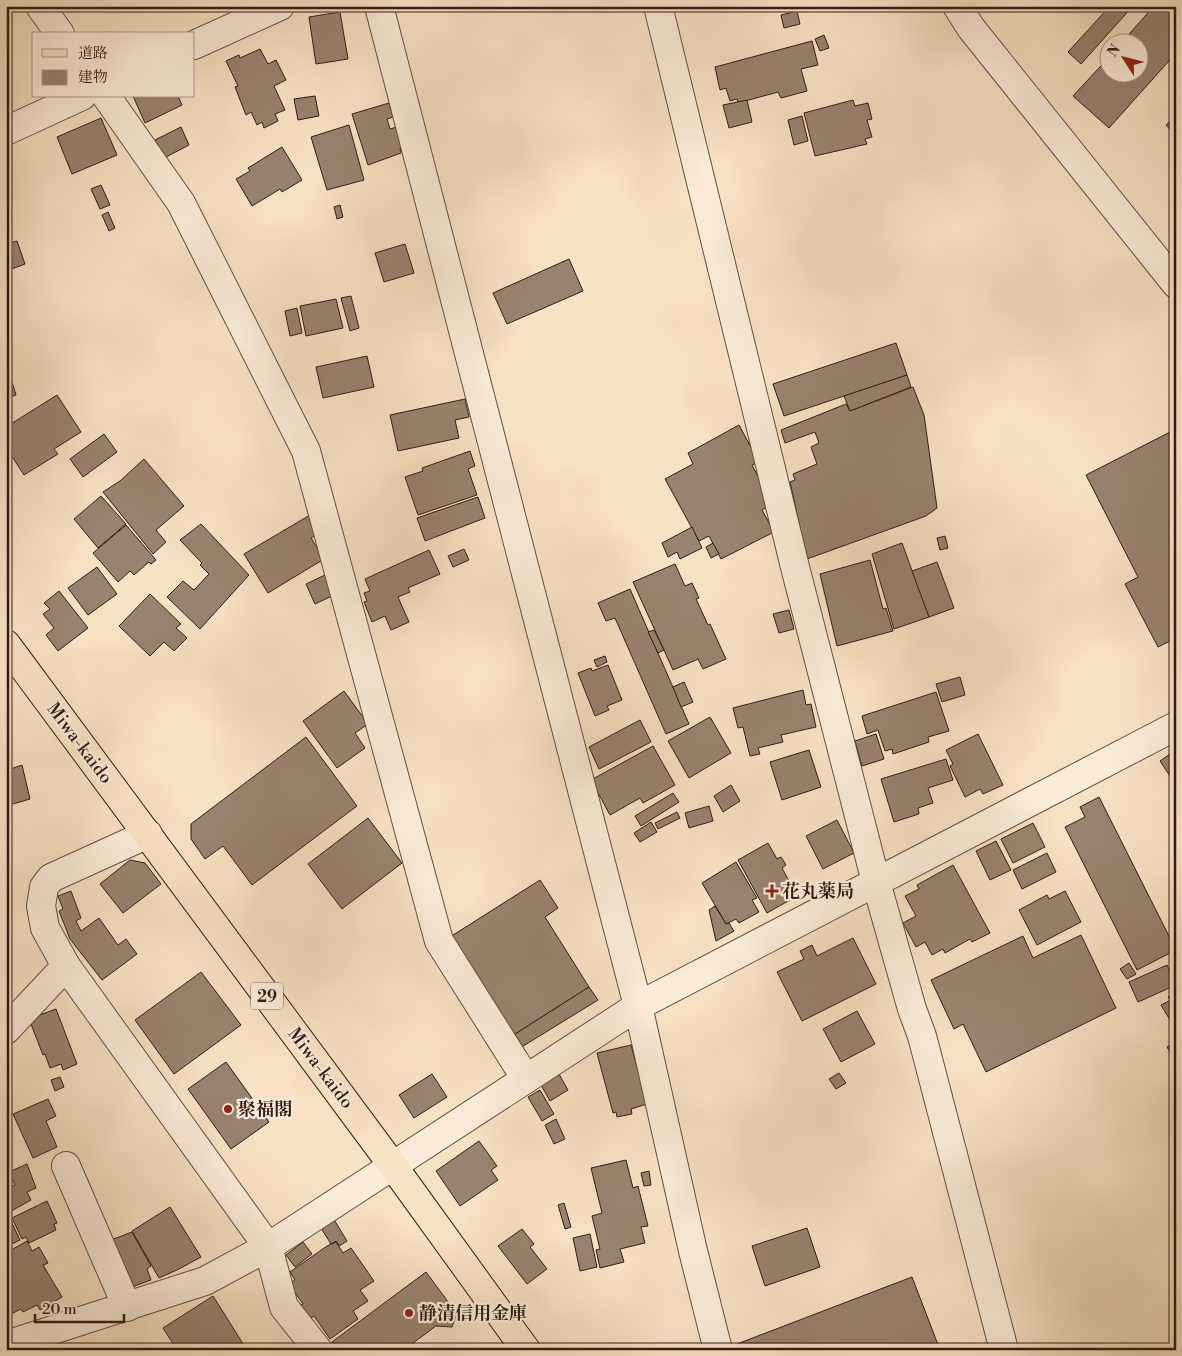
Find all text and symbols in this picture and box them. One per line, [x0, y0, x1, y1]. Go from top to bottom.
legend [32, 32, 195, 98]
north arrow [1100, 32, 1150, 82]
text: N [1104, 41, 1125, 61]
text: 道路 [78, 44, 108, 63]
text: 建物 [78, 68, 108, 87]
street label: Miwa-kaido [42, 698, 118, 789]
place label: 花丸薬局 [782, 880, 854, 903]
marker: 花丸薬局 [766, 885, 778, 897]
road number: 29 [251, 982, 283, 1009]
street label: Miwa-kaido [283, 1023, 359, 1114]
place label: 聚福閣 [238, 1098, 292, 1121]
marker: 聚福閣 [222, 1103, 234, 1115]
scale bar [35, 1291, 124, 1323]
text: 20 m [42, 1300, 77, 1319]
place label: 静清信用金庫 [419, 1302, 527, 1325]
marker: 静清信用金庫 [403, 1307, 415, 1319]

